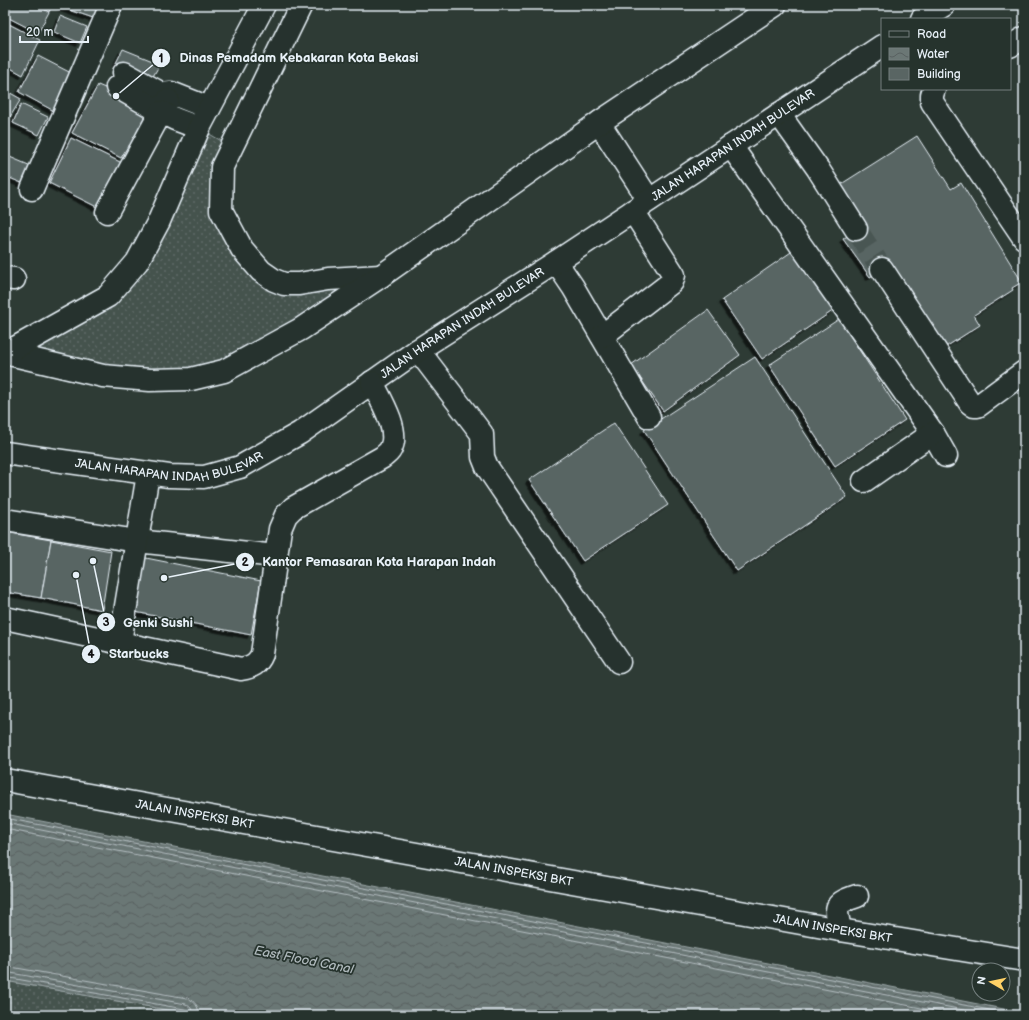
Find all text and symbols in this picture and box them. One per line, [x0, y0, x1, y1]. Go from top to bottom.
scale bar [20, 18, 88, 44]
legend [881, 18, 1011, 90]
text: 20 m [26, 25, 53, 40]
text: Road [917, 27, 946, 42]
callout: Dinas Pemadam Kebakaran Kota Bekasi [151, 45, 426, 70]
text: Water [917, 47, 949, 62]
text: Dinas Pemadam Kebakaran Kota Bekasi [179, 50, 419, 66]
text: 1 [158, 51, 164, 66]
text: Building [917, 67, 961, 82]
street label: JALAN HARAPAN INDAH BULEVAR [648, 85, 818, 204]
street label: JALAN HARAPAN INDAH BULEVAR [377, 264, 547, 382]
street label: JALAN HARAPAN INDAH BULEVAR [74, 448, 266, 485]
callout: Kantor Pemasaran Kota Harapan Indah [235, 549, 504, 574]
text: Kantor Pemasaran Kota Harapan Indah [262, 554, 496, 570]
text: 2 [241, 555, 249, 570]
callout: Genki Sushi [96, 609, 201, 634]
text: 3 [102, 615, 110, 630]
text: Genki Sushi [123, 615, 193, 631]
callout: Starbucks [81, 641, 177, 666]
text: Starbucks [109, 646, 169, 662]
text: 4 [87, 647, 95, 662]
street label: JALAN INSPEKSI BKT [134, 796, 256, 832]
street label: JALAN INSPEKSI BKT [453, 853, 575, 890]
street label: JALAN INSPEKSI BKT [772, 911, 894, 946]
water label: East Flood Canal [253, 943, 356, 978]
north arrow [971, 962, 1011, 1002]
text: N [975, 975, 989, 986]

